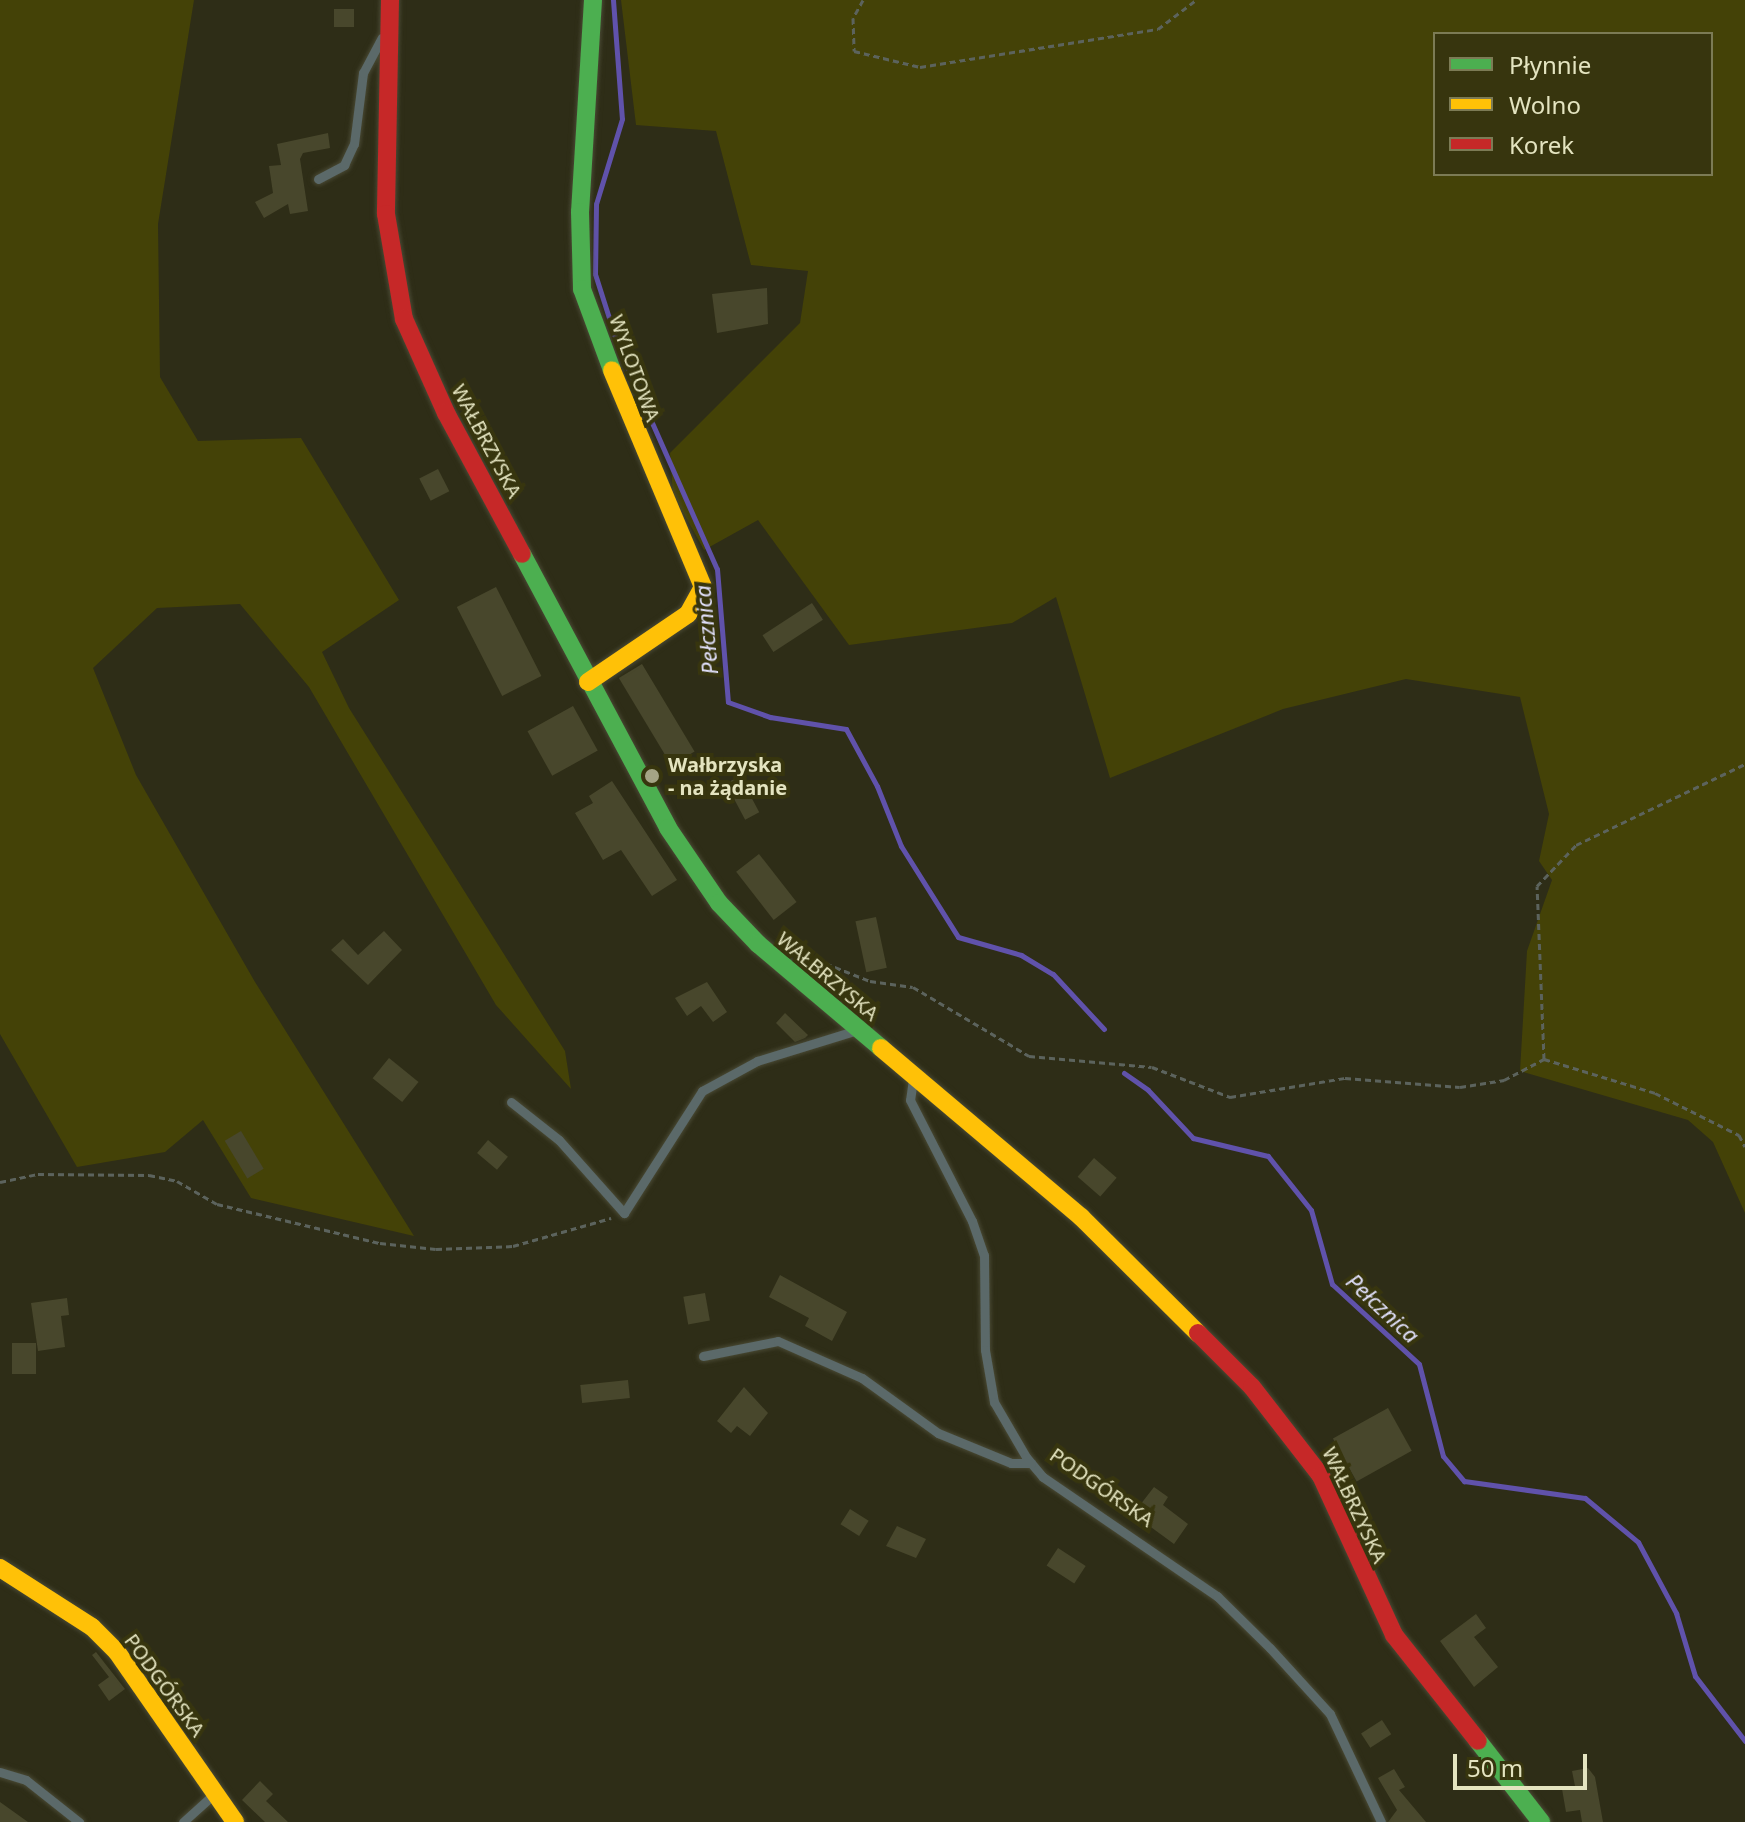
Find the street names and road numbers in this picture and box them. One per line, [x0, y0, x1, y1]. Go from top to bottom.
street label: WYLOTOWA [605, 311, 665, 425]
street label: WAŁBRZYSKA [447, 380, 527, 502]
street label: WAŁBRZYSKA [772, 927, 884, 1025]
street label: PODGÓRSKA [1046, 1442, 1158, 1532]
street label: WAŁBRZYSKA [1318, 1443, 1392, 1567]
street label: PODGÓRSKA [120, 1629, 210, 1741]

